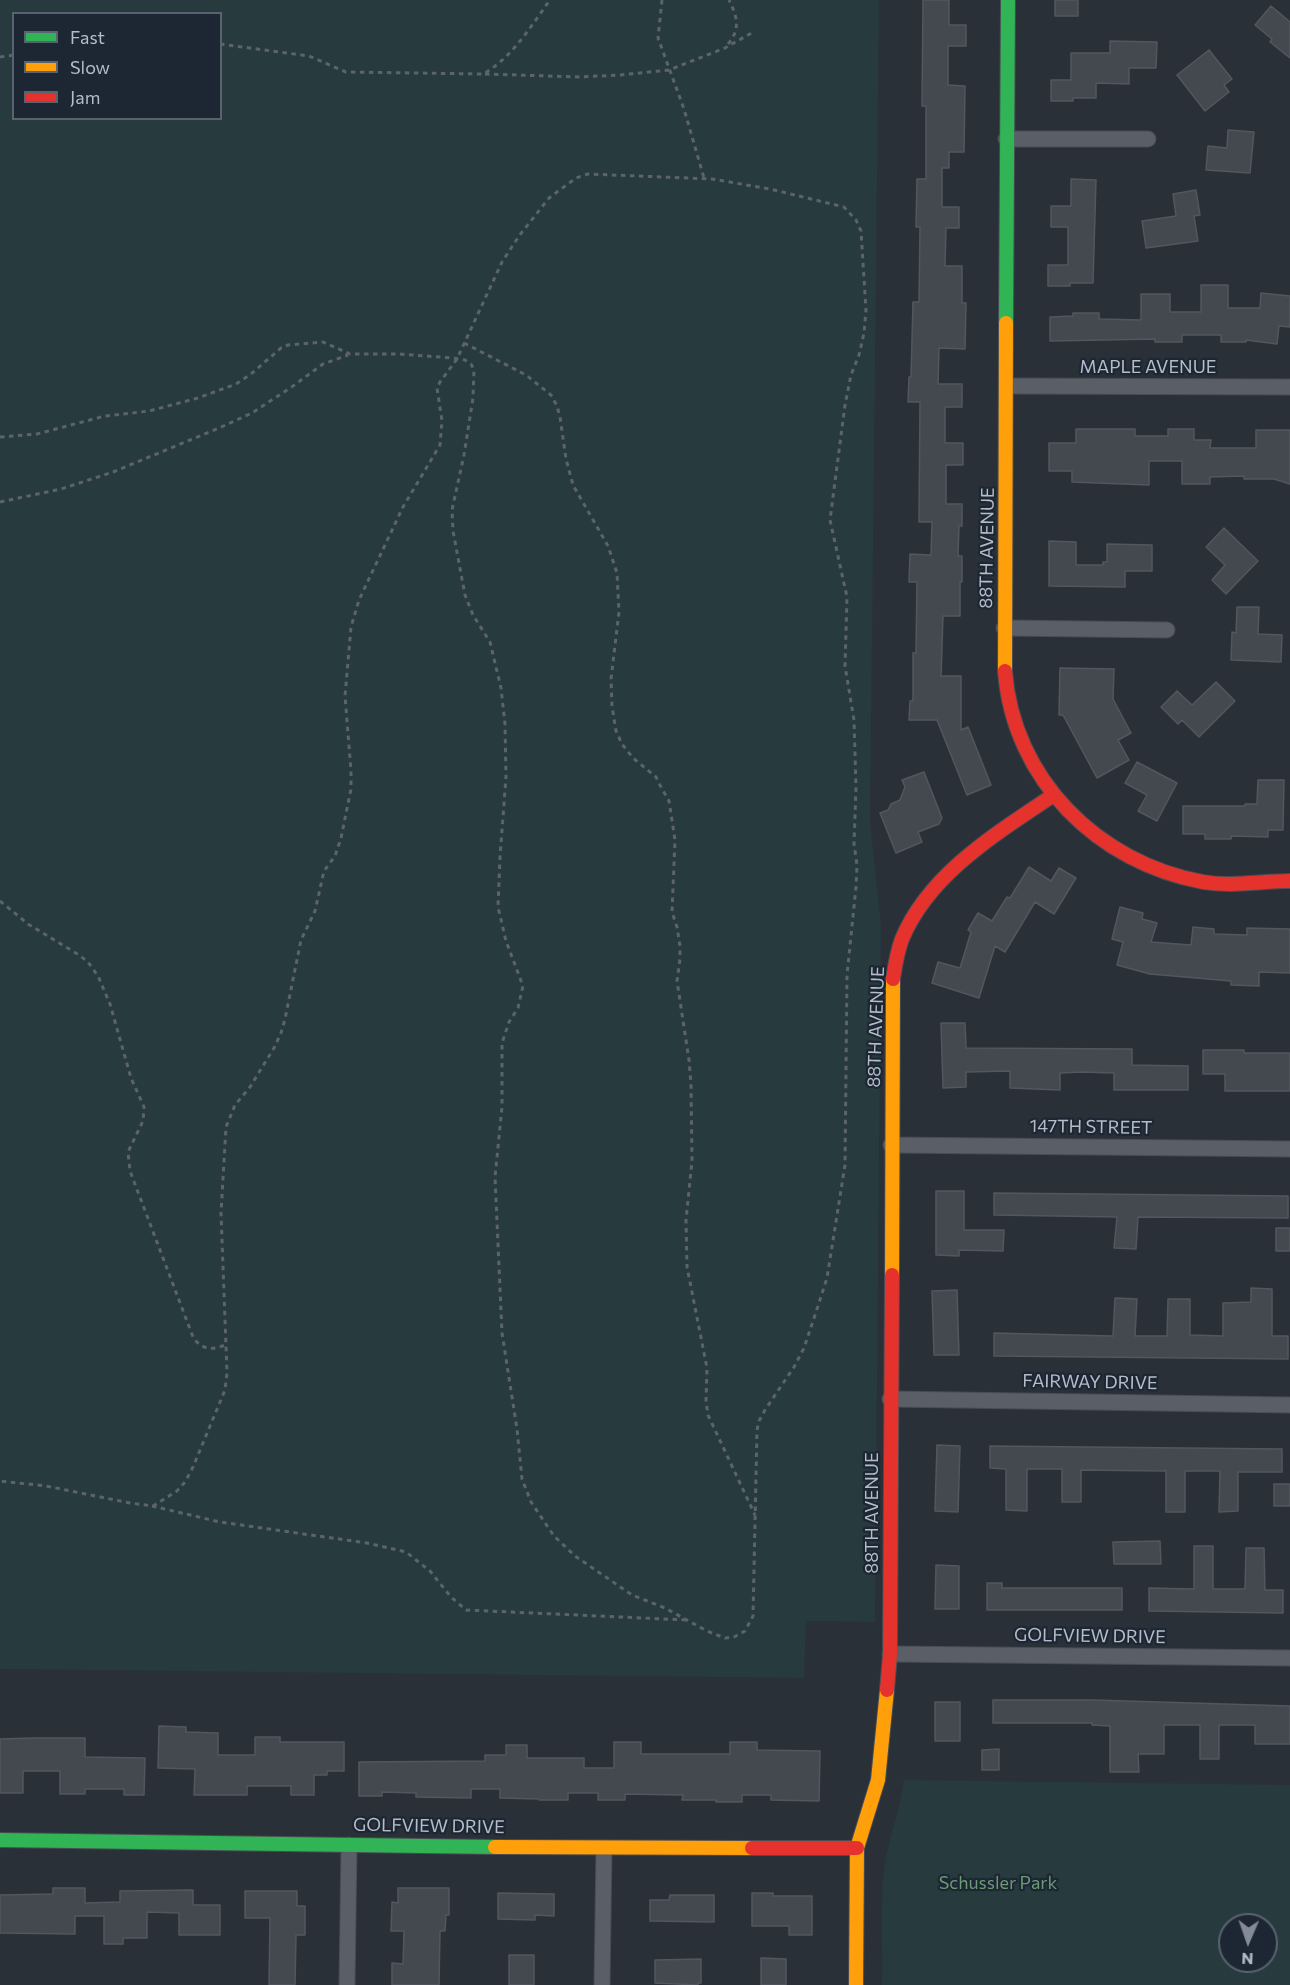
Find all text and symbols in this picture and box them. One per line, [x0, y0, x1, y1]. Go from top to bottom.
legend [12, 12, 222, 120]
text: Fast [70, 26, 105, 48]
text: Slow [70, 56, 110, 78]
text: Jam [70, 86, 100, 108]
street label: MAPLE AVENUE [1080, 356, 1216, 378]
street label: 88TH AVENUE [975, 487, 999, 609]
street label: 88TH AVENUE [863, 966, 889, 1088]
street label: 147TH STREET [1029, 1115, 1153, 1139]
street label: FAIRWAY DRIVE [1022, 1370, 1158, 1394]
street label: 88TH AVENUE [861, 1452, 883, 1574]
street label: GOLFVIEW DRIVE [1014, 1624, 1166, 1648]
street label: GOLFVIEW DRIVE [353, 1814, 505, 1838]
park label: Schussler Park [939, 1872, 1057, 1894]
north arrow [1218, 1913, 1278, 1973]
text: N [1241, 1950, 1254, 1969]

